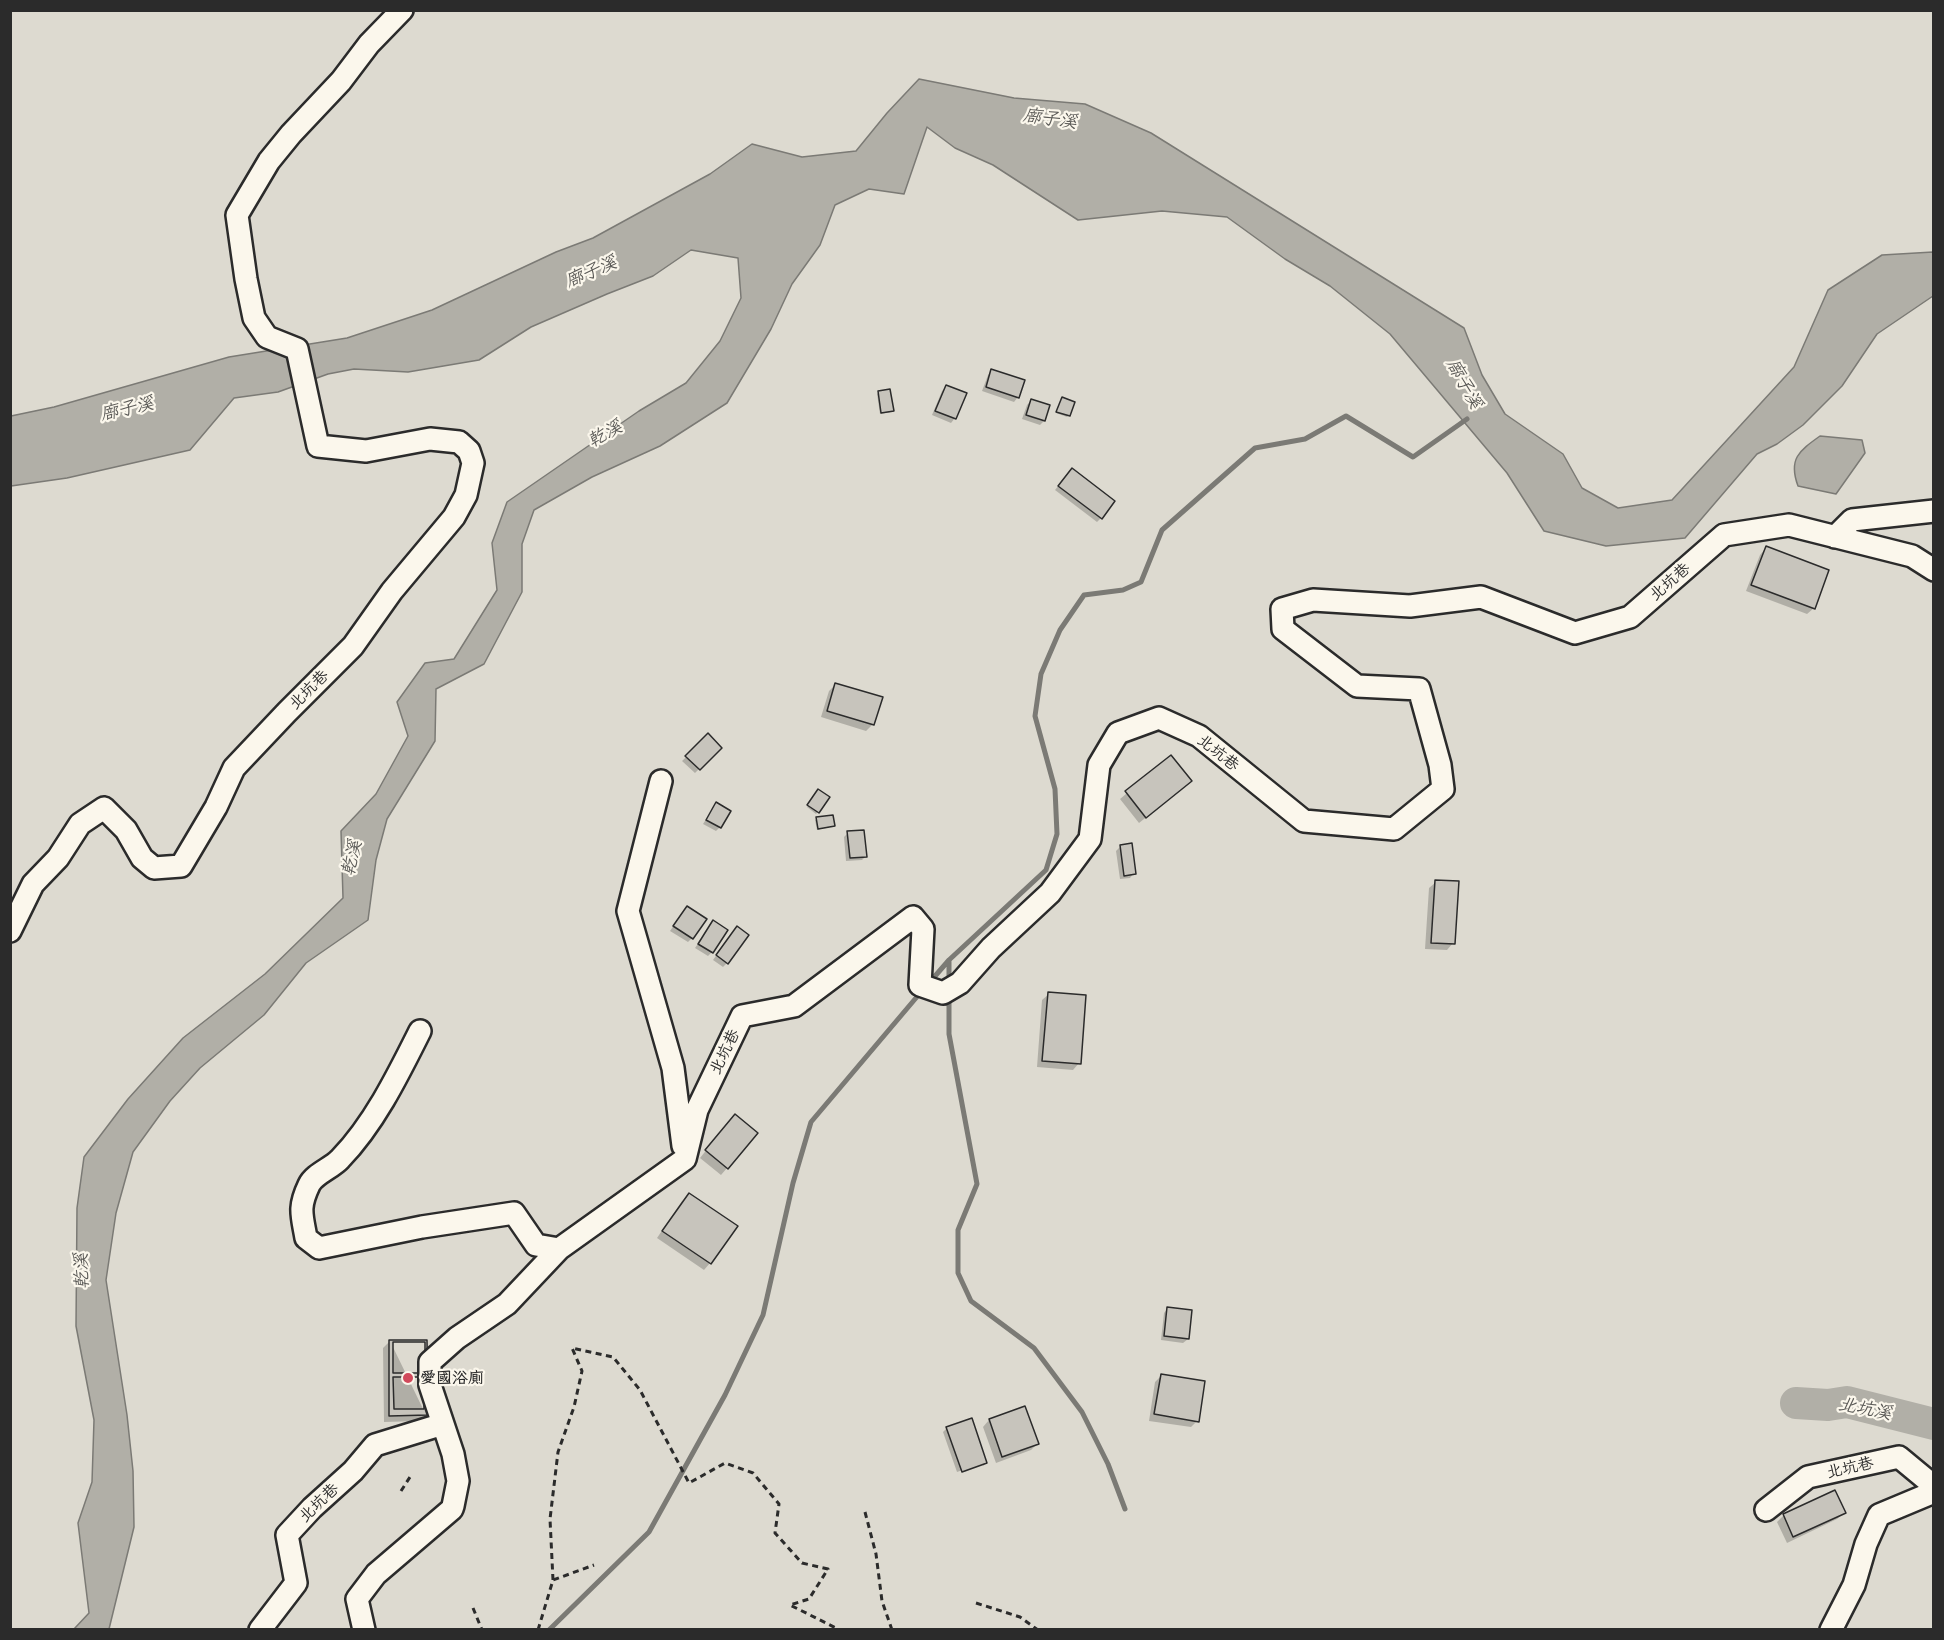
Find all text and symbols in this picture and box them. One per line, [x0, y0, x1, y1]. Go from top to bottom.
water label: 廍子溪 [1022, 105, 1078, 133]
water label: 廍子溪 [562, 252, 620, 292]
water label: 廍子溪 [1441, 355, 1487, 413]
water label: 廍子溪 [98, 392, 156, 426]
water label: 乾溪 [584, 416, 626, 452]
street label: 北坑巷 [1646, 559, 1694, 605]
street label: 北坑巷 [285, 666, 333, 714]
street label: 北坑巷 [1193, 731, 1243, 775]
water label: 乾溪 [337, 838, 367, 878]
street label: 北坑巷 [706, 1026, 744, 1078]
water label: 乾溪 [71, 1253, 93, 1289]
place label: 愛國浴廁 [420, 1368, 484, 1388]
marker: 愛國浴廁 [401, 1371, 415, 1385]
water label: 北坑溪 [1836, 1393, 1894, 1425]
street label: 北坑巷 [1824, 1453, 1876, 1483]
street label: 北坑巷 [295, 1479, 343, 1527]

